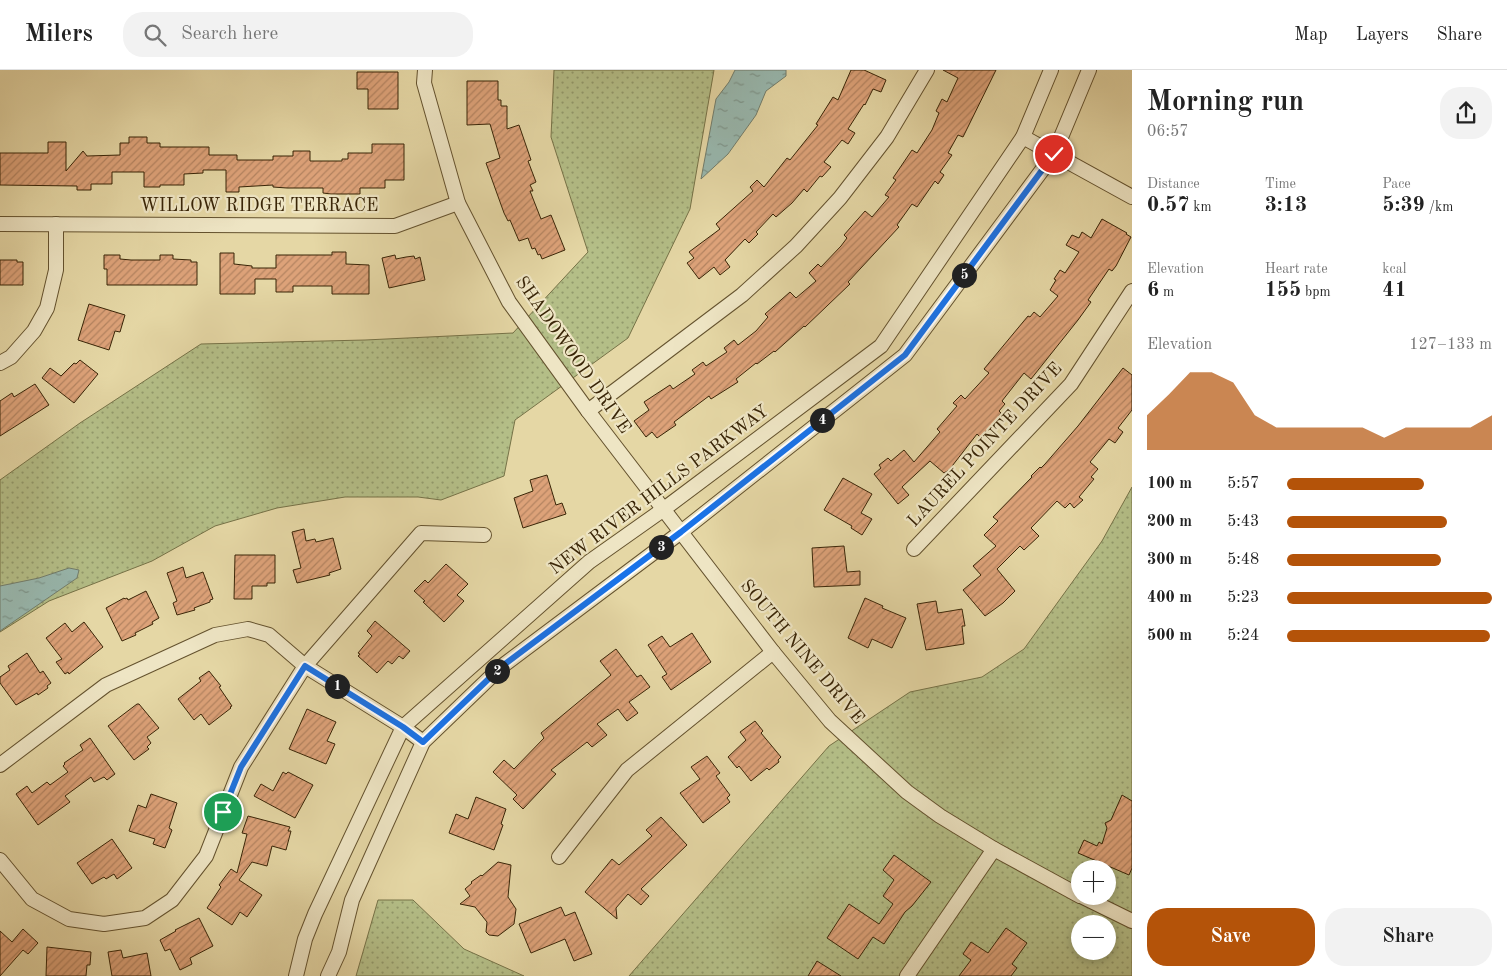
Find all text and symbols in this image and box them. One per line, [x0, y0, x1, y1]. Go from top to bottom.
search box [123, 12, 473, 57]
icon: search [141, 21, 169, 49]
text: Milers [25, 23, 93, 47]
text: Search here [181, 25, 278, 44]
text: Map [1294, 26, 1328, 44]
text: Layers [1356, 26, 1408, 44]
text: Share [1436, 26, 1482, 44]
button: share [1440, 87, 1492, 139]
text: Morning run [1147, 89, 1304, 117]
text: 06:57 [1147, 124, 1189, 140]
pin [1033, 133, 1075, 175]
icon: check [1040, 140, 1068, 168]
text: Distance [1147, 177, 1200, 191]
text: Time [1265, 177, 1296, 191]
text: Pace [1382, 177, 1411, 191]
text: 0.57 [1147, 195, 1189, 216]
text: 3:13 [1265, 195, 1307, 216]
text: 5:39 [1382, 195, 1425, 216]
street label: WILLOW RIDGE TERRACE [140, 197, 378, 215]
text: km [1189, 200, 1212, 214]
text: /km [1425, 200, 1453, 214]
pin: 5 [952, 262, 976, 288]
text: Elevation [1147, 262, 1204, 276]
text: Heart rate [1265, 262, 1328, 276]
text: kcal [1382, 262, 1406, 276]
text: 5 [960, 268, 969, 282]
street label: SHADOWOOD DRIVE [512, 273, 634, 437]
text: 6 [1147, 280, 1159, 301]
text: 155 [1265, 280, 1301, 301]
text: 41 [1382, 280, 1407, 301]
text: m [1159, 285, 1174, 299]
text: bpm [1301, 285, 1331, 299]
text: Elevation [1147, 337, 1212, 353]
text: 127–133 m [1409, 337, 1492, 353]
street label: LAUREL POINTE DRIVE [904, 359, 1066, 531]
street label: NEW RIVER HILLS PARKWAY [546, 402, 772, 578]
pin: 4 [810, 408, 834, 432]
text: 4 [818, 413, 827, 427]
text: 100 m [1147, 476, 1192, 492]
text: 5:57 [1227, 476, 1259, 492]
text: 200 m [1147, 514, 1192, 530]
text: 5:43 [1227, 514, 1259, 530]
pin: 3 [648, 534, 674, 560]
text: 3 [657, 540, 666, 554]
text: 300 m [1147, 552, 1192, 568]
text: 5:48 [1227, 552, 1259, 568]
street label: SOUTH NINE DRIVE [737, 577, 867, 727]
text: 400 m [1147, 590, 1192, 606]
text: 5:23 [1227, 590, 1259, 606]
text: 500 m [1147, 628, 1192, 644]
text: 5:24 [1227, 628, 1259, 644]
pin: 2 [484, 658, 510, 684]
text: 2 [493, 664, 502, 678]
pin: 1 [324, 674, 350, 698]
text: 1 [333, 679, 342, 693]
pin [202, 791, 244, 833]
icon: arrive [209, 798, 237, 826]
map controls [1071, 860, 1116, 960]
button: + [1071, 860, 1116, 905]
button: Save [1147, 908, 1315, 966]
button: Share [1325, 908, 1492, 966]
button: − [1071, 915, 1116, 960]

